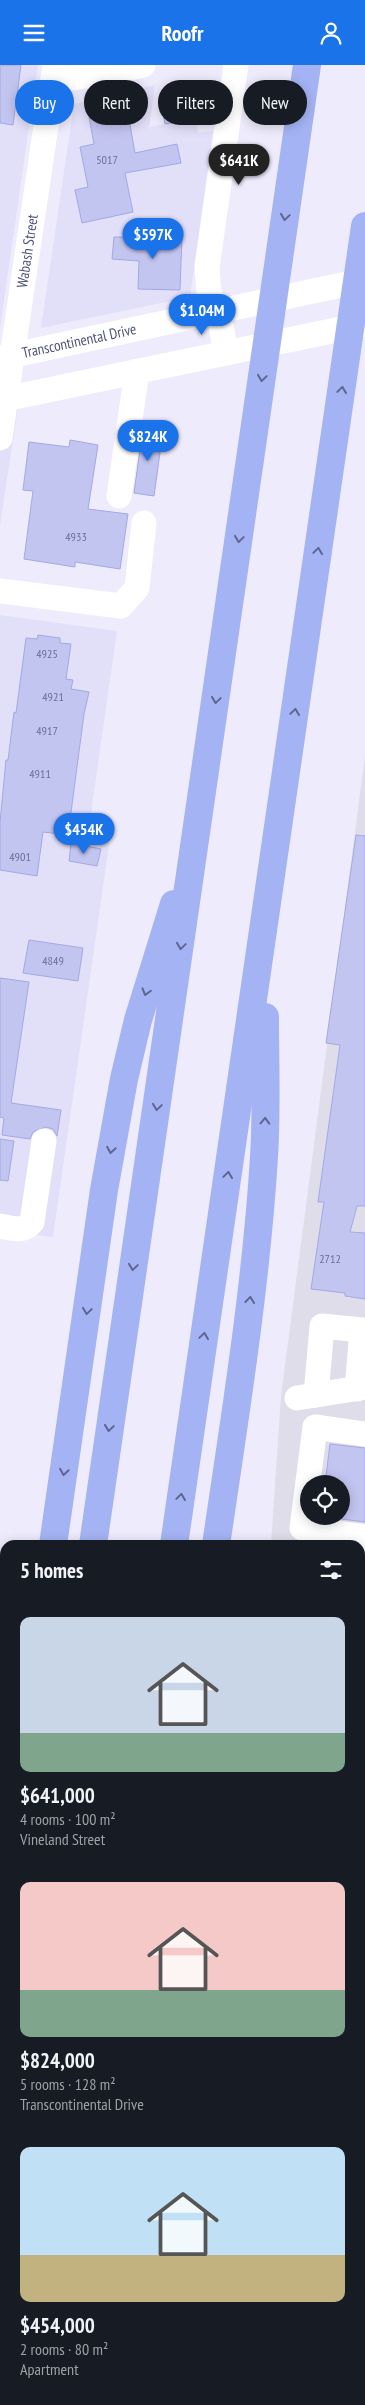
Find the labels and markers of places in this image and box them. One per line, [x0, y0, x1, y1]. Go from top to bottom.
pin: $641K [204, 143, 274, 186]
pin: $597K [118, 217, 188, 260]
pin: $1.04M [161, 293, 243, 336]
pin: $824K [113, 419, 183, 462]
pin: $454K [49, 813, 119, 855]

